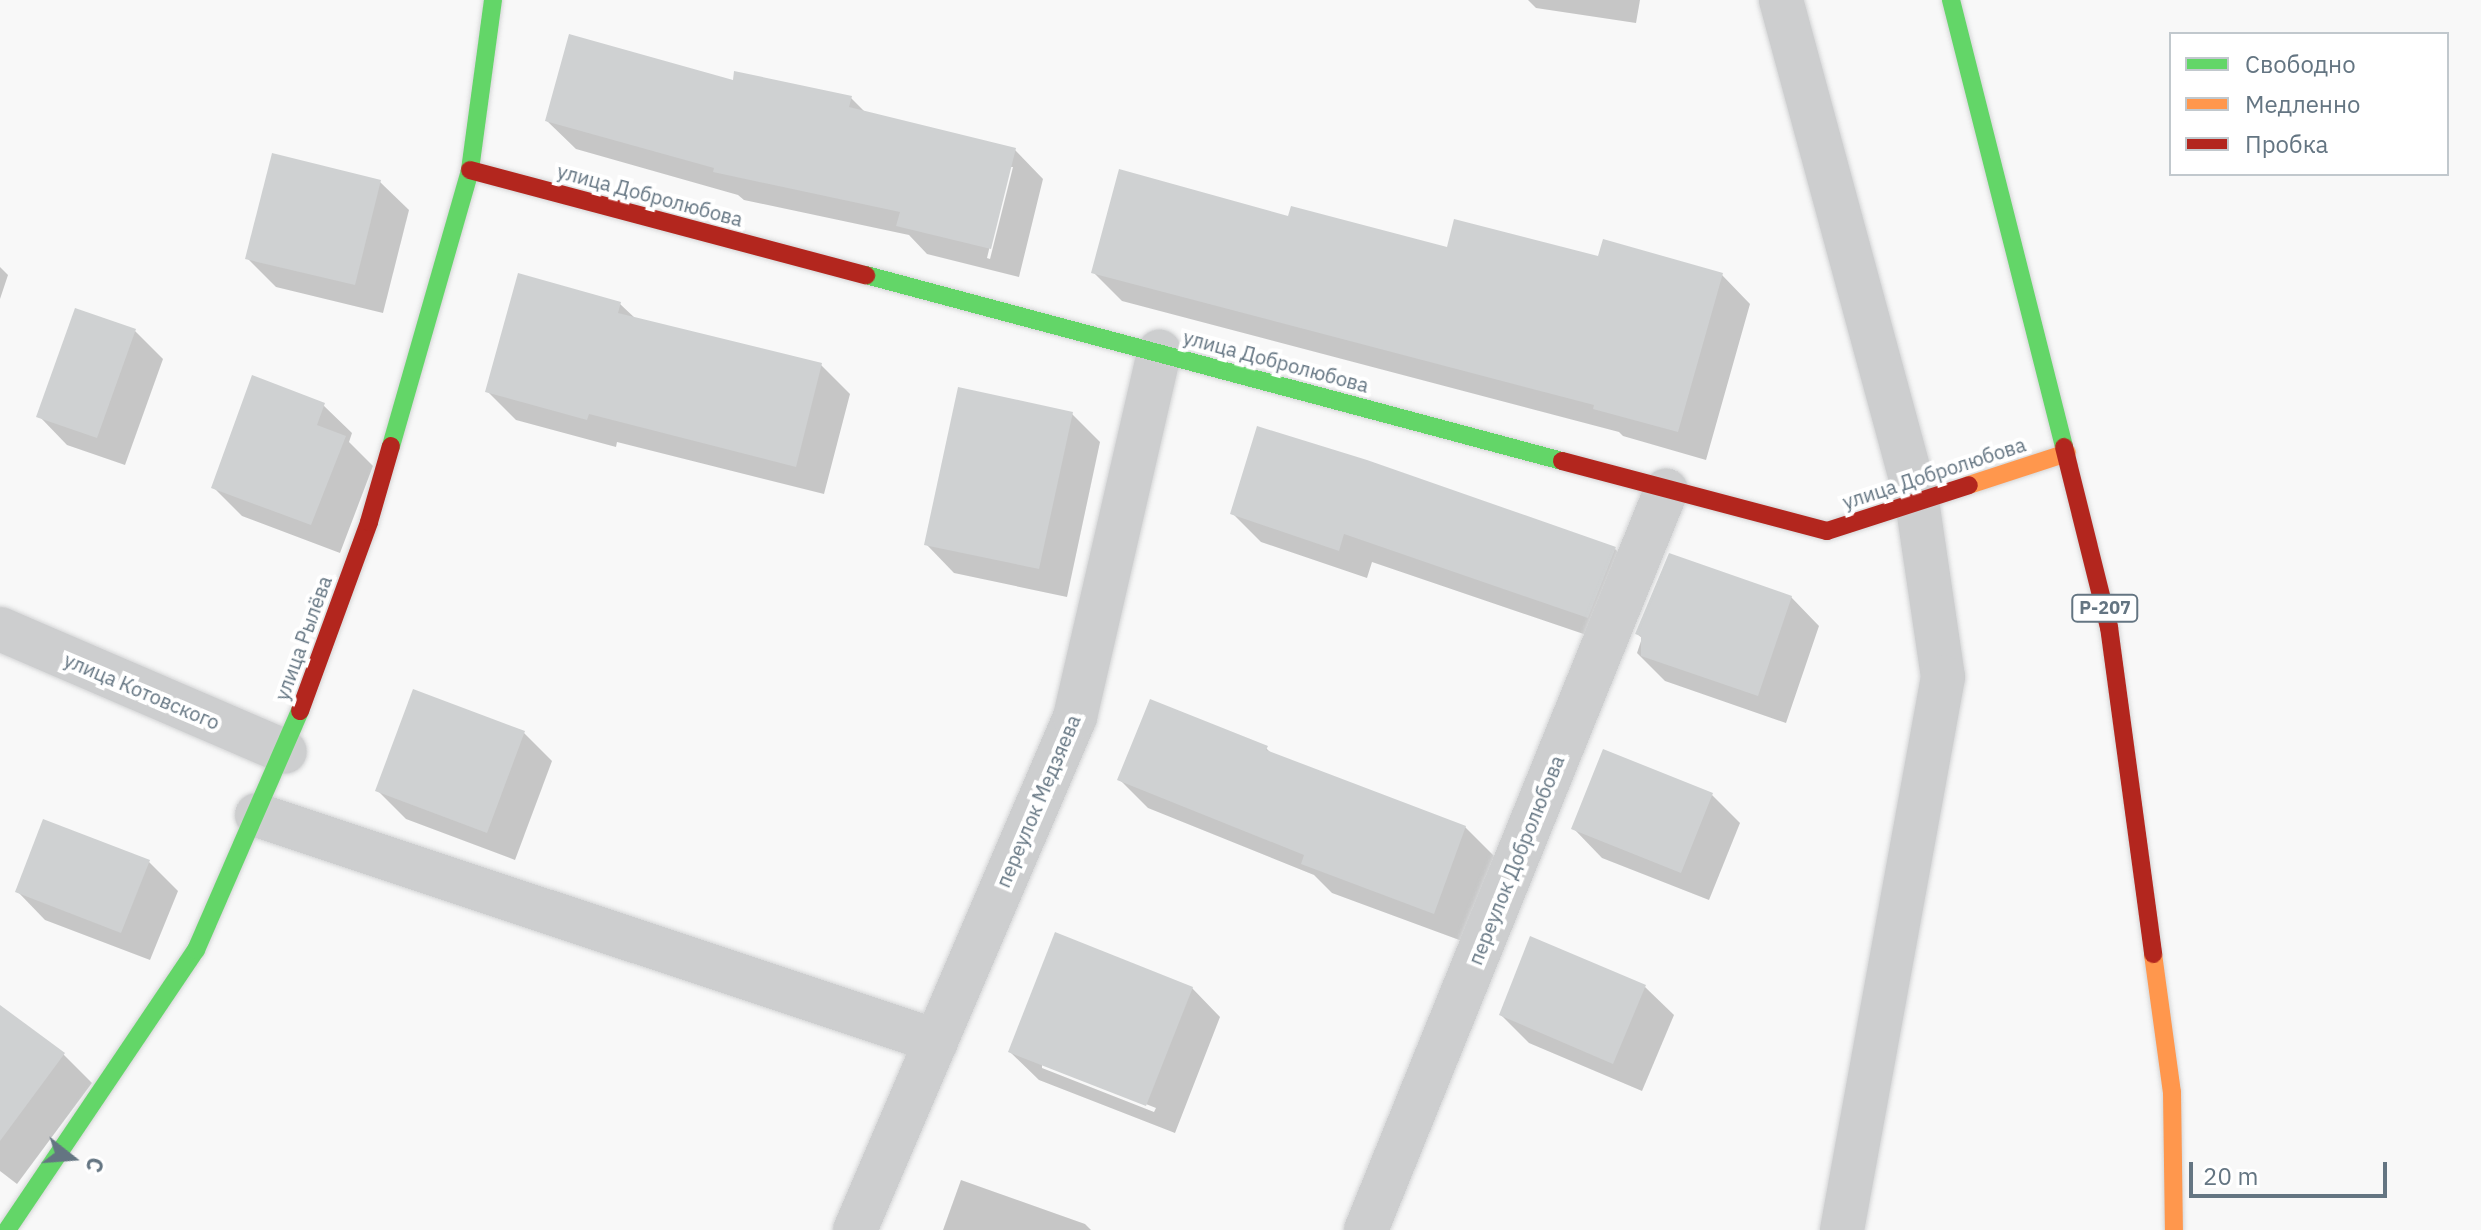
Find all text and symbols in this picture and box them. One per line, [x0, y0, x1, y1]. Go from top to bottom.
legend [2169, 32, 2449, 176]
text: Свободно [2245, 48, 2356, 80]
text: Медленно [2245, 88, 2361, 120]
text: Пробка [2245, 128, 2328, 160]
street label: улица Добролюбова [555, 159, 745, 231]
street label: улица Добролюбова [1181, 325, 1371, 397]
street label: улица Добролюбова [1839, 432, 2029, 514]
street label: улица Рылёва [269, 572, 337, 704]
road number: Р-207 [2071, 594, 2139, 622]
street label: улица Котовского [61, 647, 223, 735]
street label: переулок Медзяева [991, 711, 1085, 891]
street label: переулок Добролюбова [1463, 752, 1569, 968]
north arrow [32, 1118, 112, 1198]
scale bar [2193, 1146, 2391, 1196]
text: С [79, 1154, 111, 1176]
text: 20 m [2203, 1160, 2258, 1192]

